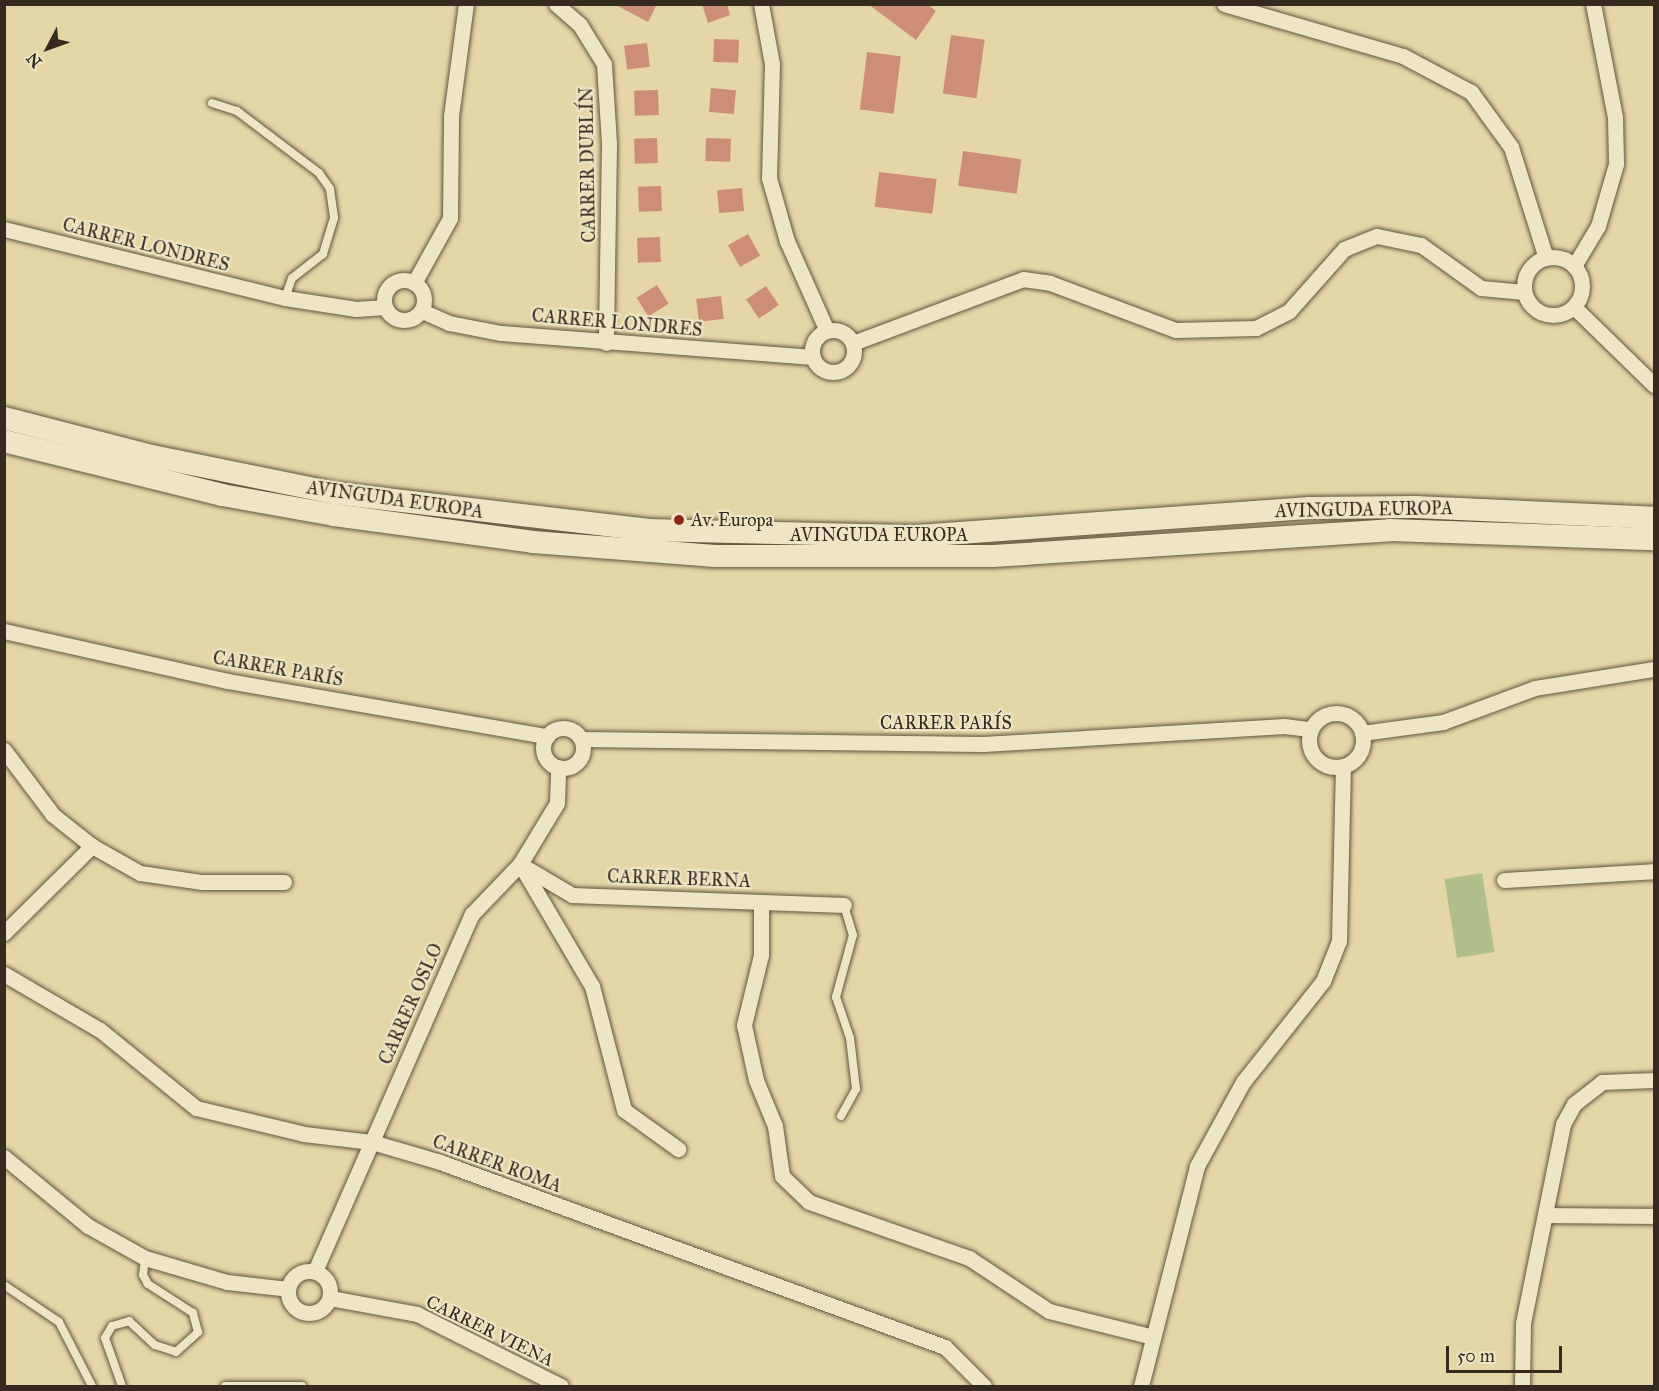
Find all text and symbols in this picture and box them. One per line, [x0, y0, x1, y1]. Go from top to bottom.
north arrow [18, 18, 78, 78]
text: N [22, 49, 46, 71]
street label: CARRER DUBLÍN [576, 87, 600, 243]
street label: CARRER LONDRES [60, 214, 232, 276]
street label: CARRER LONDRES [531, 305, 703, 341]
street label: AVINGUDA EUROPA [305, 477, 485, 523]
street label: AVINGUDA EUROPA [1275, 498, 1453, 522]
place label: Av. Europa [691, 509, 773, 531]
marker: Av. Europa [672, 513, 686, 527]
street label: AVINGUDA EUROPA [790, 524, 968, 546]
street label: CARRER PARÍS [211, 647, 345, 691]
street label: CARRER PARÍS [880, 712, 1012, 734]
street label: CARRER BERNA [607, 866, 751, 892]
street label: CARRER OSLO [375, 940, 447, 1068]
street label: CARRER ROMA [430, 1131, 564, 1197]
street label: CARRER VIENA [423, 1291, 557, 1371]
scale bar [1449, 1334, 1564, 1372]
text: 50 m [1457, 1345, 1495, 1367]

